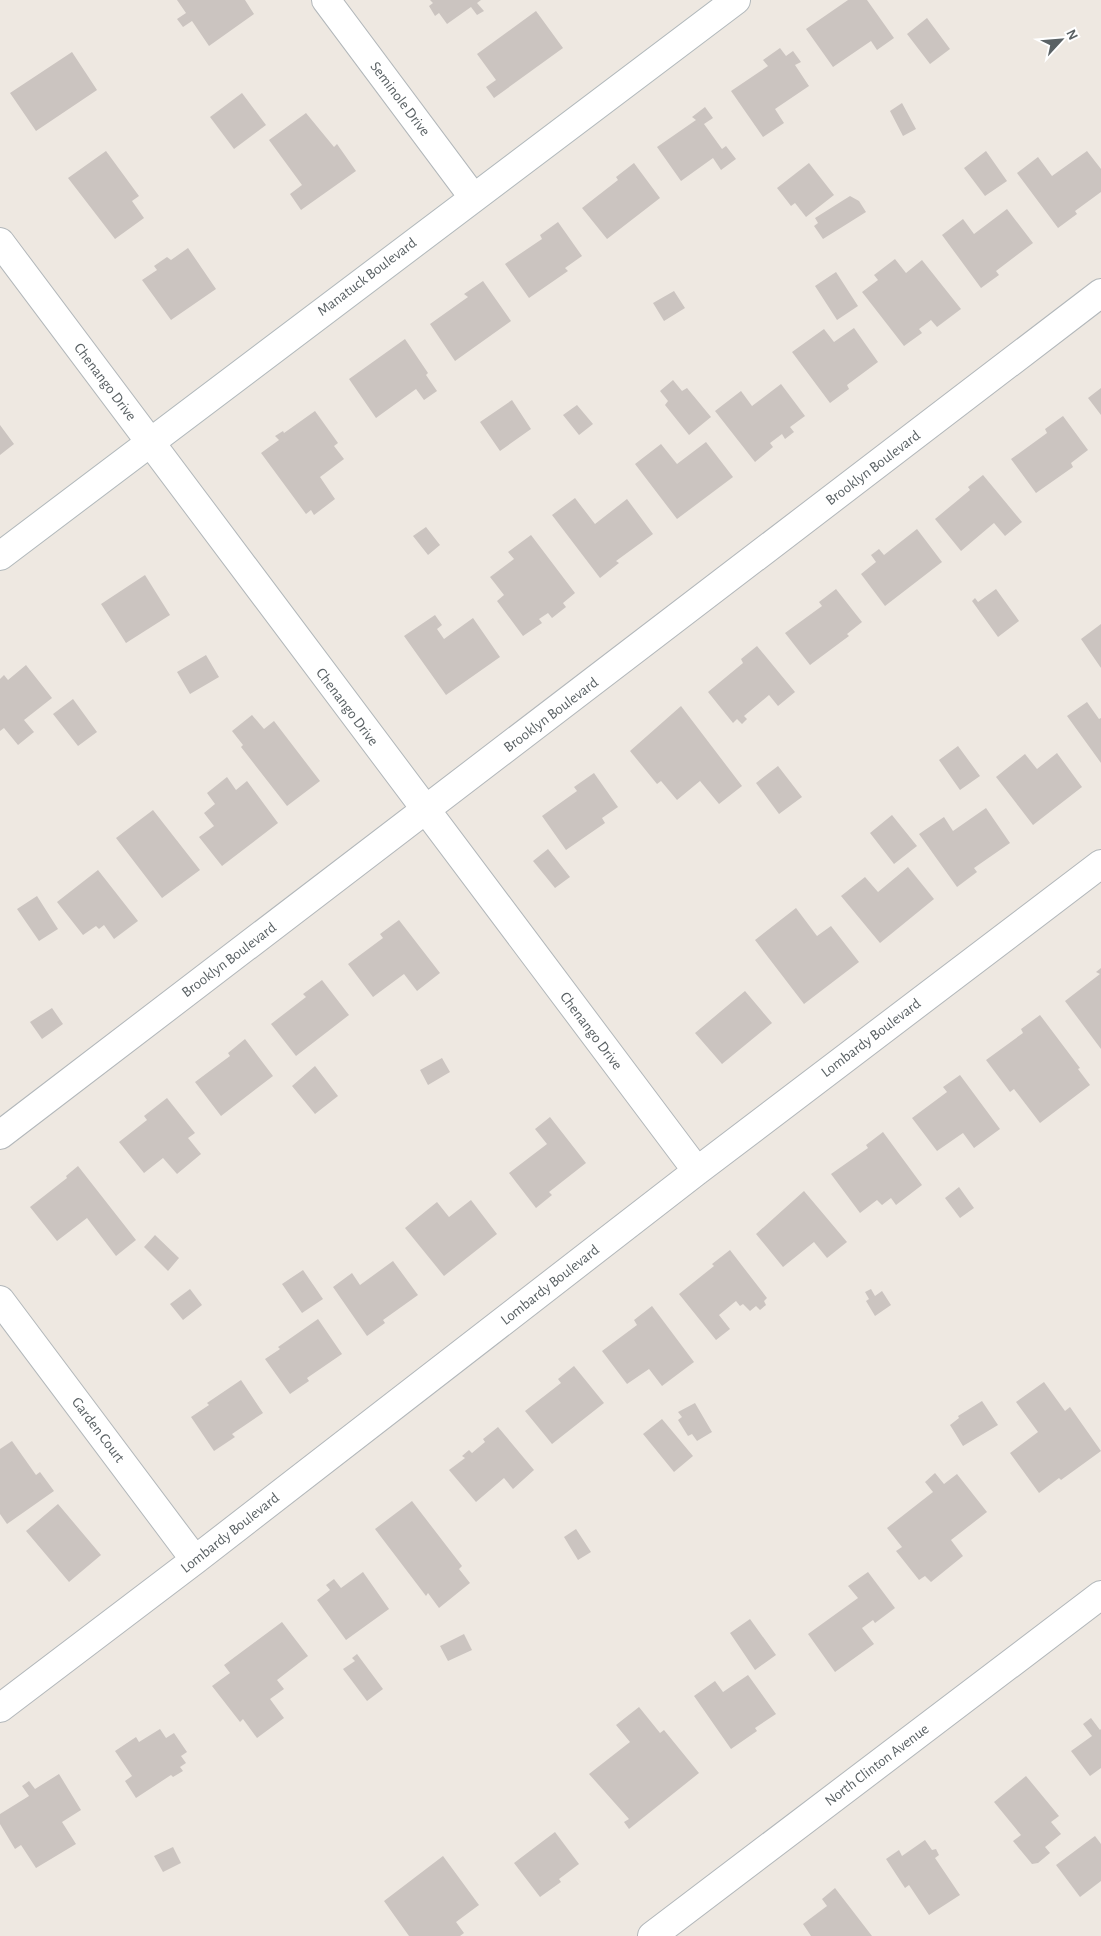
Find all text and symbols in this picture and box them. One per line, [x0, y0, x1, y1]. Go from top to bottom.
north arrow [1036, 15, 1086, 65]
text: N [1063, 27, 1080, 42]
street label: Seminole Drive [367, 59, 433, 139]
street label: Manatuck Boulevard [315, 235, 419, 319]
street label: Chenango Drive [71, 340, 139, 424]
street label: Brooklyn Boulevard [823, 428, 923, 508]
street label: Chenango Drive [313, 665, 381, 749]
street label: Brooklyn Boulevard [501, 675, 601, 755]
street label: Brooklyn Boulevard [179, 920, 279, 1000]
street label: Chenango Drive [557, 989, 625, 1073]
street label: Lombardy Boulevard [818, 996, 924, 1080]
street label: Lombardy Boulevard [498, 1242, 602, 1328]
street label: Garden Court [69, 1395, 127, 1466]
street label: Lombardy Boulevard [178, 1490, 282, 1576]
street label: North Clinton Avenue [822, 1721, 932, 1809]

